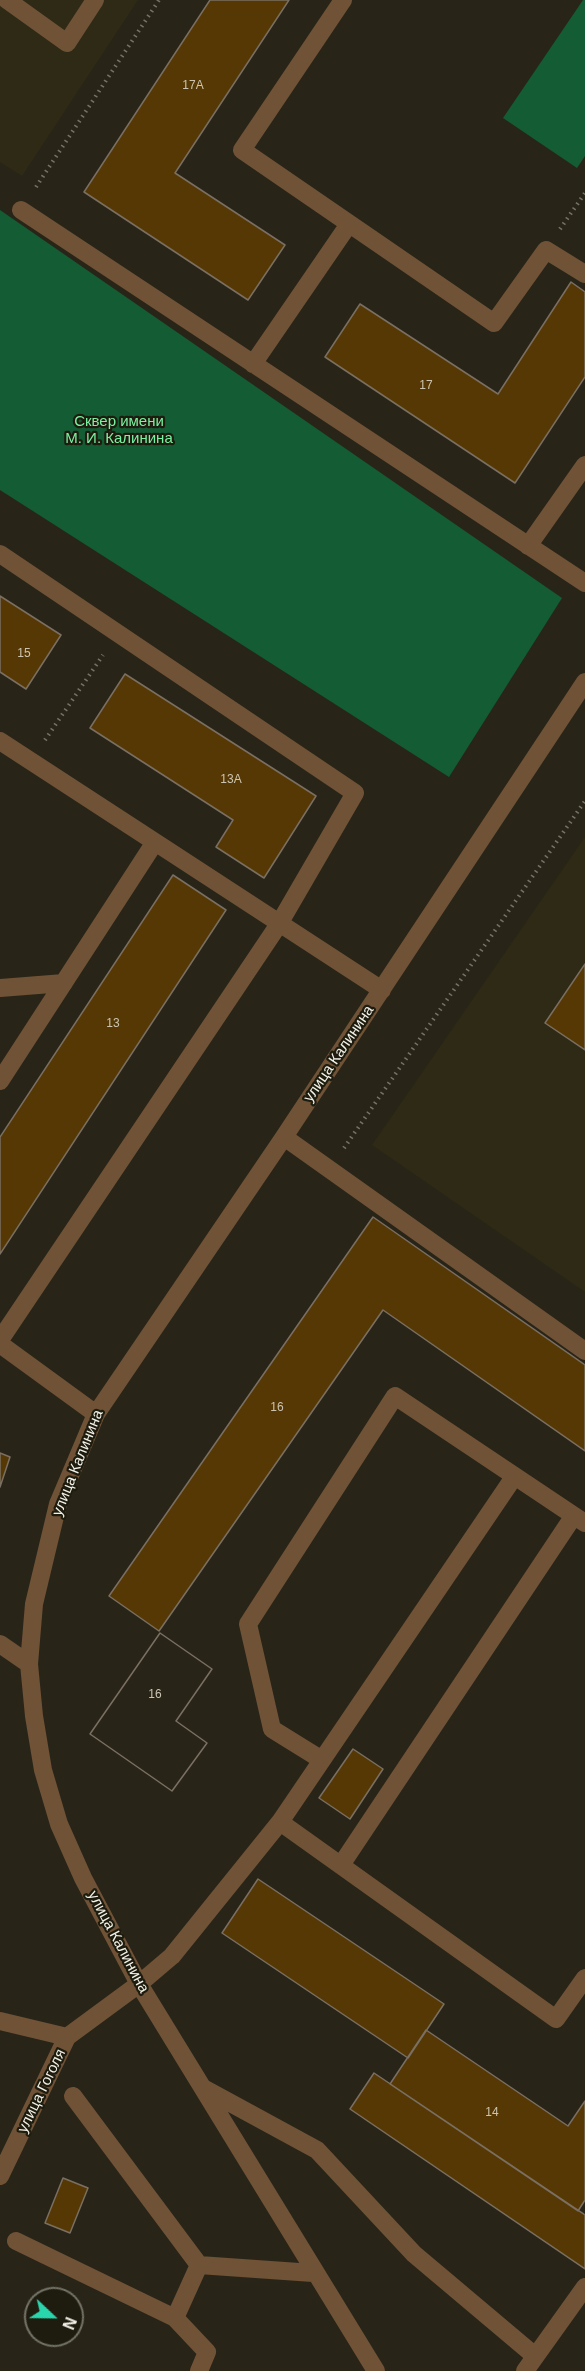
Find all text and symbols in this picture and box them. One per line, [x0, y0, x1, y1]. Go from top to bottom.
house number: 17А [182, 79, 204, 93]
house number: 17 [419, 379, 433, 393]
park label: Сквер имени М. И. Калинина [65, 413, 173, 448]
house number: 15 [17, 647, 31, 661]
house number: 13А [220, 773, 242, 787]
street label: улица Калинина [300, 1002, 378, 1106]
house number: 13 [106, 1017, 120, 1031]
house number: 16 [270, 1401, 284, 1415]
street label: улица Калинина [49, 1407, 107, 1519]
house number: 16 [148, 1688, 162, 1702]
street label: улица Калинина [84, 1888, 152, 1996]
street label: улица Гоголя [14, 2046, 70, 2136]
house number: 14 [485, 2106, 499, 2120]
north arrow [24, 2287, 84, 2347]
text: N [59, 2315, 79, 2332]

